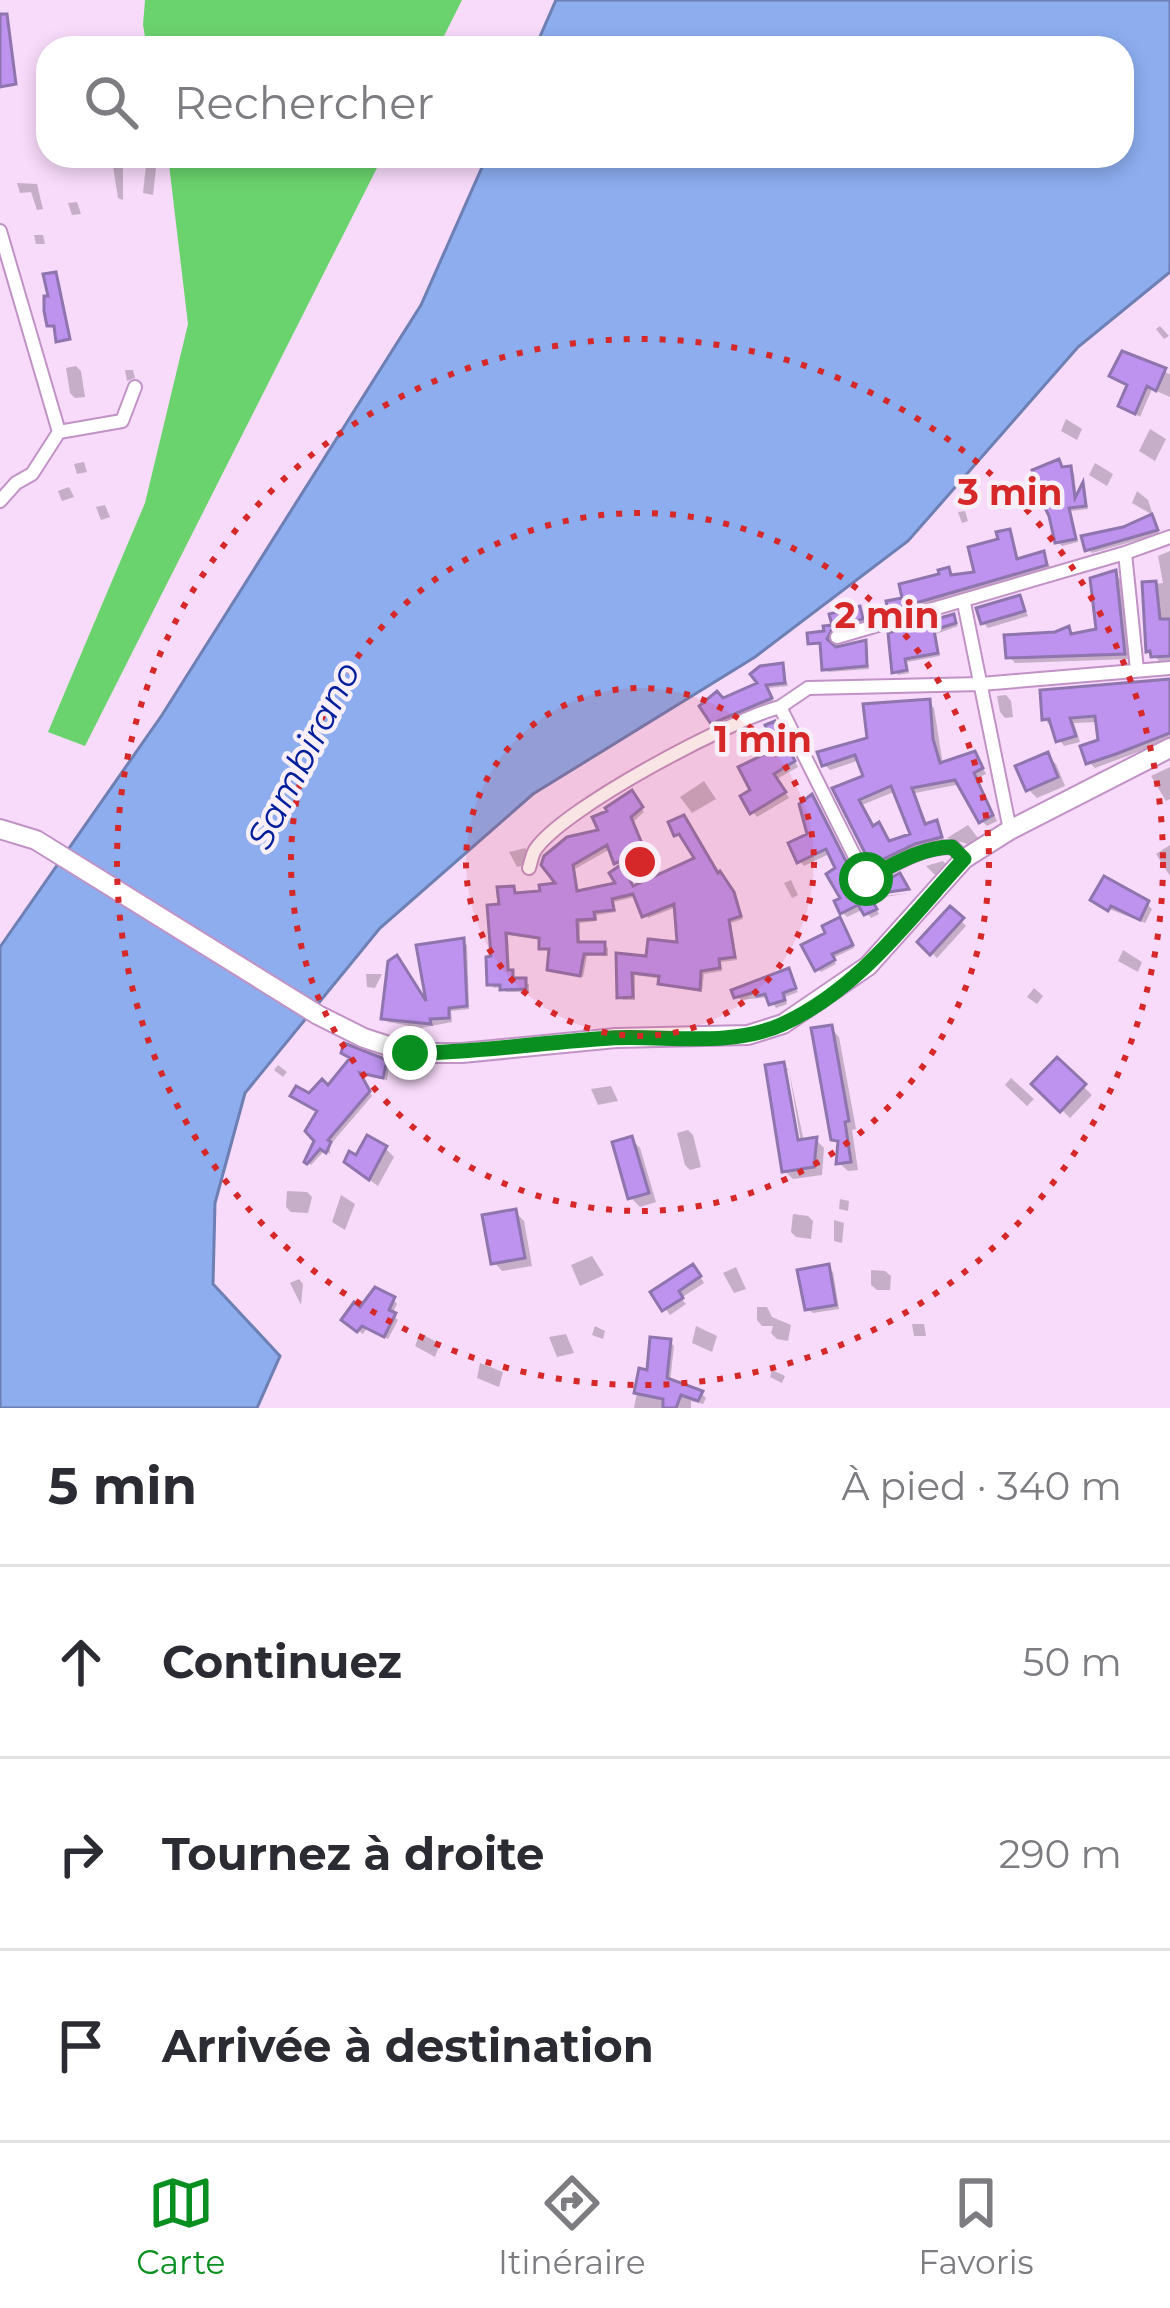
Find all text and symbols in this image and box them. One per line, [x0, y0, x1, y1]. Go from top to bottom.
search box [36, 36, 1134, 168]
icon: search [78, 69, 144, 135]
text: Rechercher [174, 75, 434, 130]
text: 3 min [957, 470, 1062, 514]
text: 2 min [835, 593, 939, 637]
water label: Sambirano [237, 654, 369, 856]
text: 1 min [714, 717, 812, 761]
centre of rings [619, 841, 661, 883]
route start [839, 852, 893, 906]
route end [383, 1026, 437, 1080]
text: 5 min [48, 1455, 197, 1517]
text: À pied · 340 m [841, 1462, 1122, 1510]
icon: ahead [48, 1629, 114, 1695]
text: Continuez [162, 1634, 402, 1689]
text: 50 m [1023, 1638, 1122, 1686]
icon: right [48, 1821, 114, 1887]
text: Tournez à droite [162, 1826, 544, 1881]
text: 290 m [999, 1830, 1122, 1878]
icon: arrive [48, 2013, 114, 2079]
text: Arrivée à destination [162, 2018, 654, 2073]
tab: Carte [136, 2170, 225, 2282]
tab: Itinéraire [498, 2170, 646, 2282]
tab: Favoris [918, 2170, 1034, 2282]

